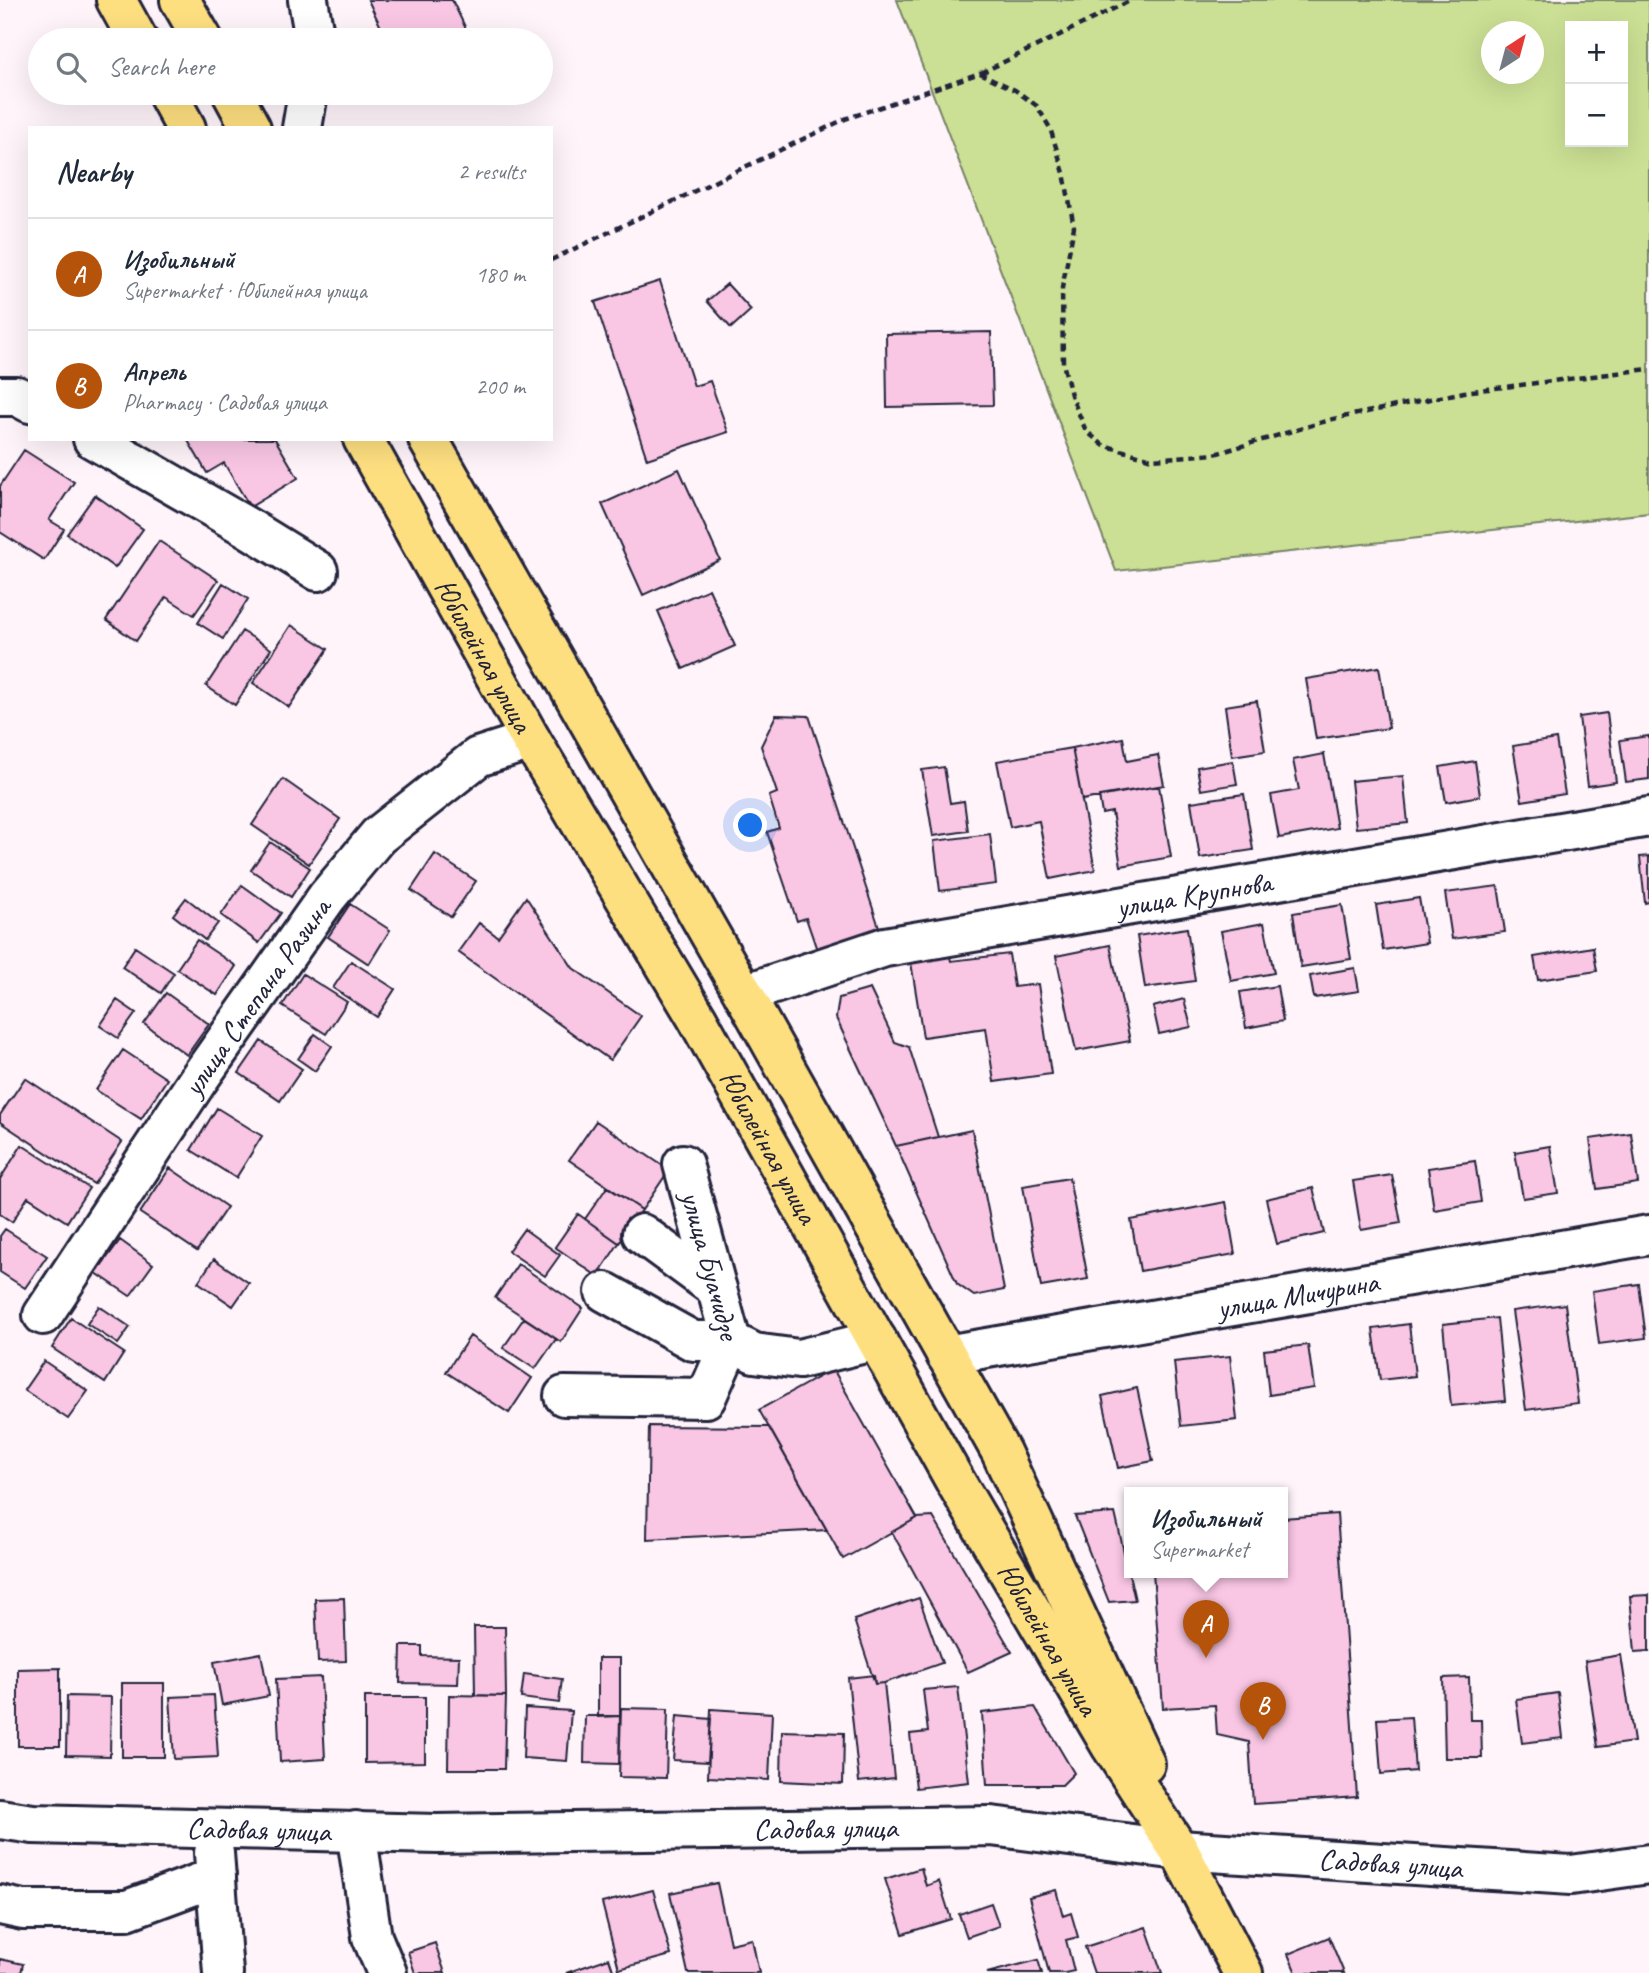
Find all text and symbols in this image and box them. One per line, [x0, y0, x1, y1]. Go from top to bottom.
north arrow [1481, 21, 1544, 84]
map controls [1565, 21, 1628, 147]
button: + [1565, 21, 1628, 84]
search box [28, 28, 553, 105]
icon: search [52, 48, 90, 86]
text: Search here [108, 50, 214, 83]
button: − [1565, 84, 1628, 147]
text: Nearby [56, 153, 132, 191]
text: 2 results [458, 157, 525, 186]
text: Изобильный [123, 243, 234, 276]
text: A [73, 260, 85, 289]
text: 180 m [476, 260, 525, 289]
text: Supermarket · Юбилейная улица [123, 276, 367, 305]
text: Апрель [123, 355, 186, 388]
text: B [73, 372, 85, 401]
text: 200 m [476, 372, 525, 401]
text: Pharmacy · Садовая улица [123, 388, 327, 417]
street label: Юбилейная улица [426, 572, 543, 741]
your location [733, 808, 767, 842]
street label: улица Крупнова [1111, 862, 1277, 927]
street label: улица Степана Разина [173, 888, 341, 1105]
street label: Юбилейная улица [711, 1063, 828, 1232]
street label: улица Буачидзе [672, 1185, 749, 1346]
street label: улица Мичурина [1212, 1262, 1383, 1328]
popup [1124, 1487, 1288, 1578]
text: Изобильный [1150, 1502, 1262, 1535]
text: Supermarket [1150, 1535, 1248, 1564]
street label: Юбилейная улица [989, 1556, 1109, 1724]
pin: A [1183, 1600, 1229, 1658]
pin: B [1240, 1682, 1286, 1740]
street label: Садовая улица [753, 1808, 900, 1848]
street label: Садовая улица [186, 1809, 333, 1850]
street label: Садовая улица [1317, 1840, 1465, 1887]

